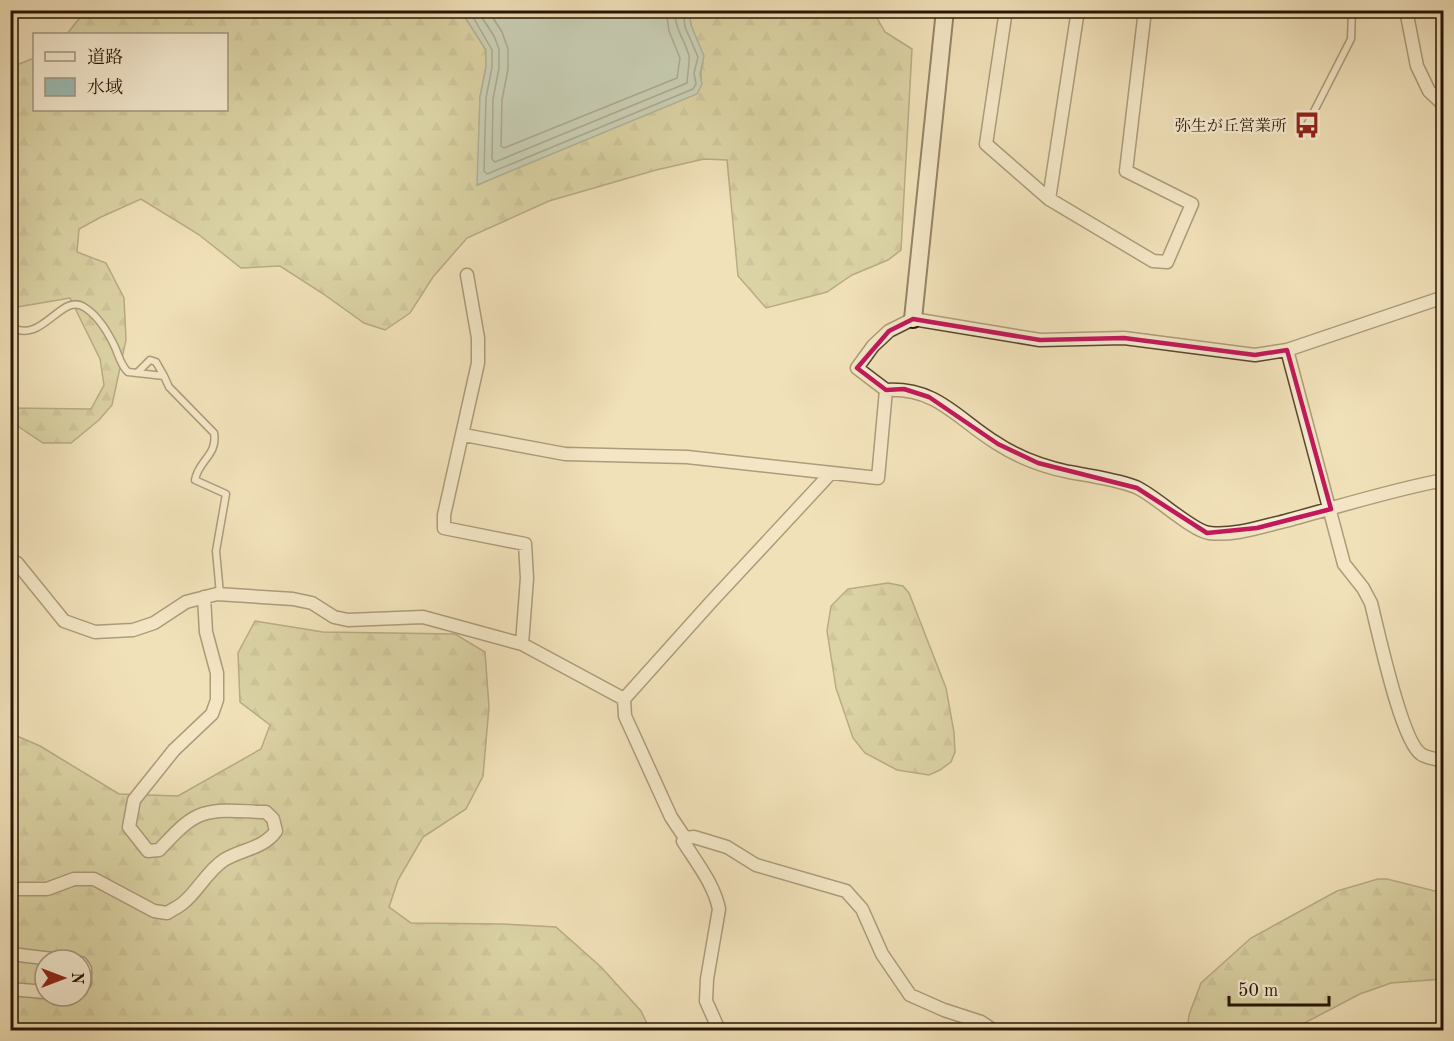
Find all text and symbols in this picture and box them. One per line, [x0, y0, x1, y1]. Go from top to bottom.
legend [33, 33, 228, 111]
text: 道路 [87, 47, 123, 67]
text: 水域 [87, 77, 123, 97]
bus stop icon: 弥生が丘営業所 [1292, 110, 1322, 140]
place label: 弥生が丘営業所 [1175, 117, 1287, 135]
north arrow [33, 948, 93, 1008]
scale bar [1229, 969, 1330, 1007]
text: N [68, 972, 84, 985]
text: 50 m [1238, 982, 1278, 1000]

